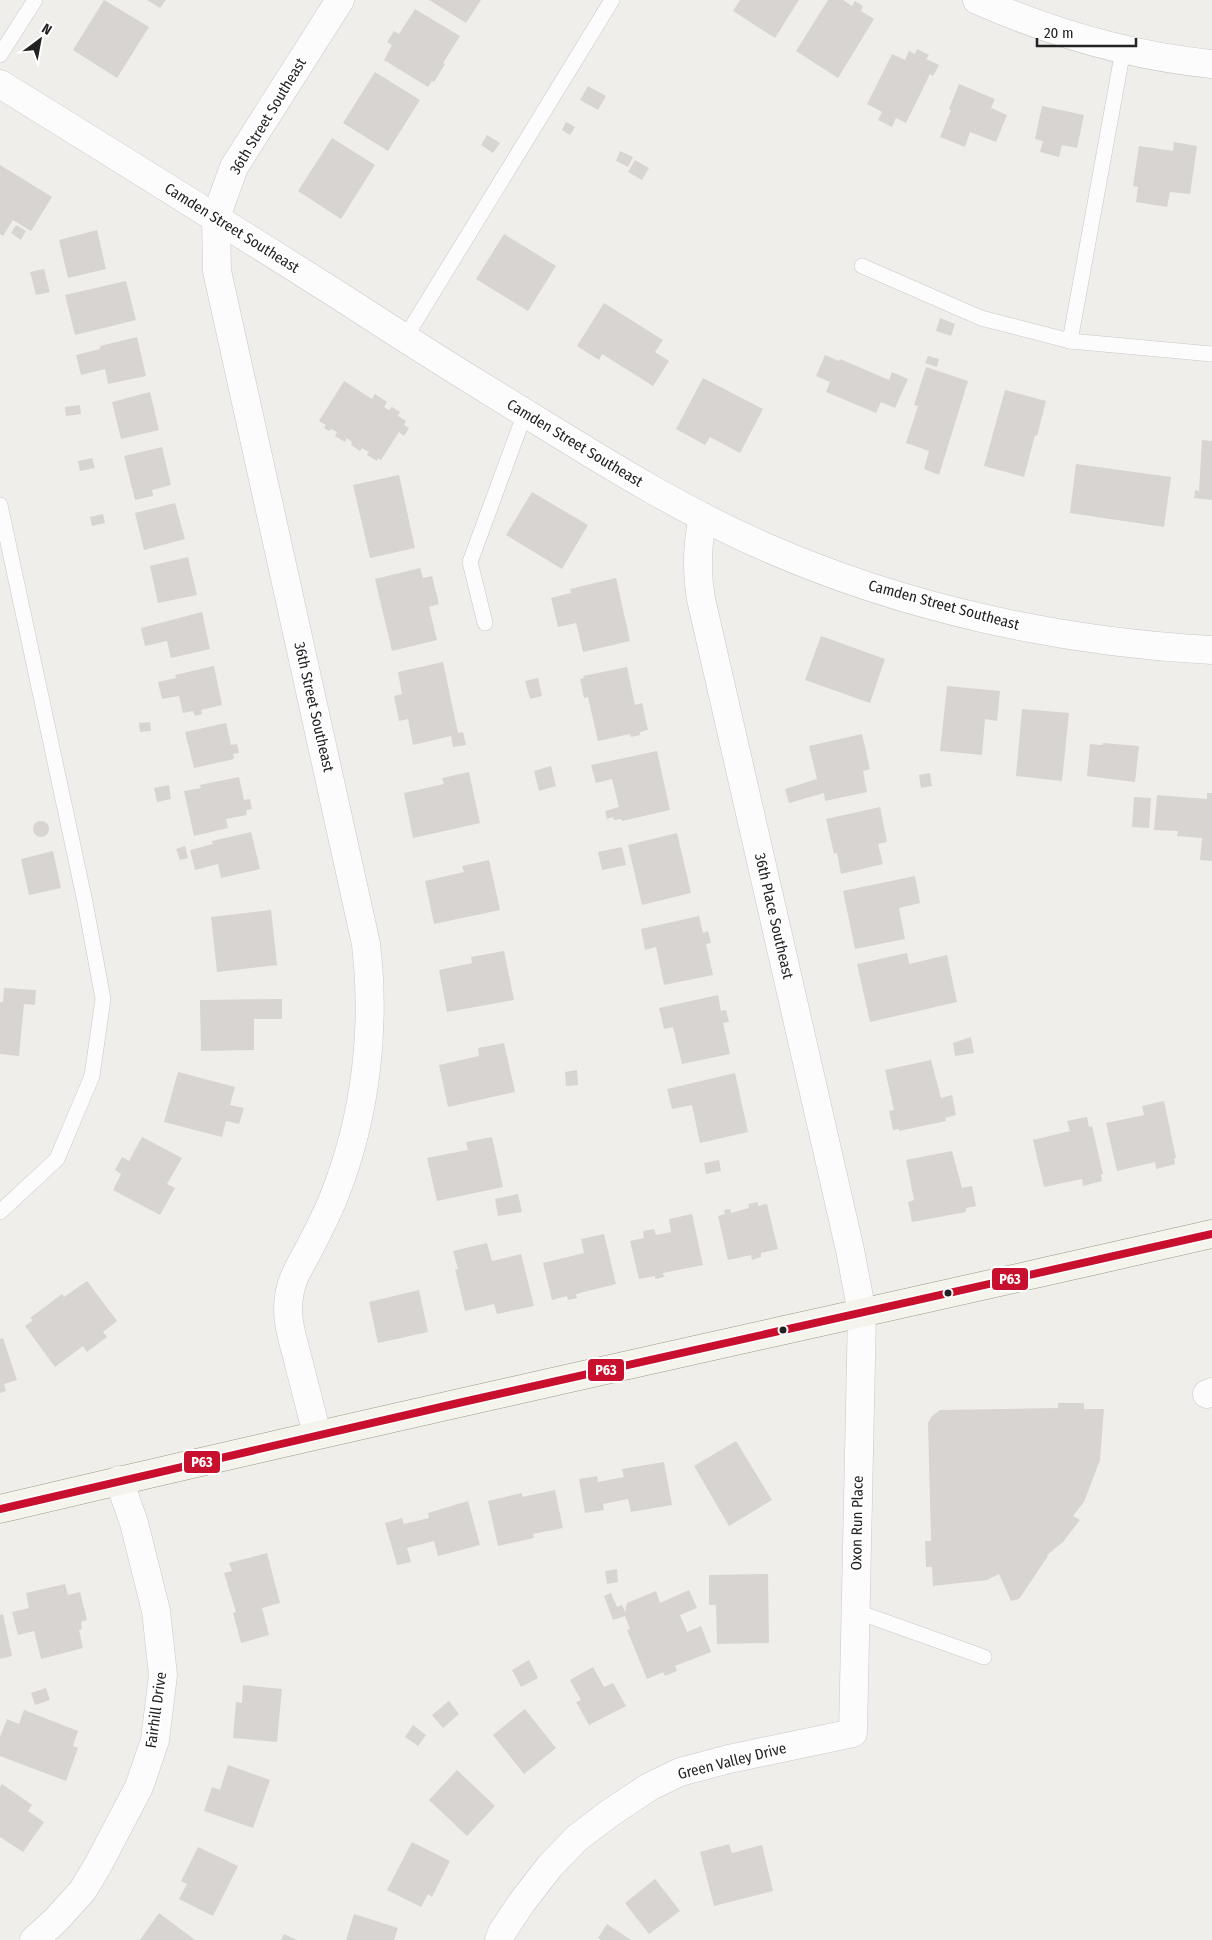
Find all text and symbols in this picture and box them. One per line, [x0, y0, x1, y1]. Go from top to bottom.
north arrow [15, 15, 65, 65]
scale bar [1037, 15, 1136, 47]
text: N [39, 20, 55, 39]
text: 20 m [1044, 24, 1074, 42]
street label: 36th Street Southeast [226, 54, 310, 178]
street label: Camden Street Southeast [161, 179, 303, 277]
street label: Camden Street Southeast [504, 395, 646, 491]
street label: Camden Street Southeast [867, 576, 1021, 634]
street label: 36th Street Southeast [290, 640, 338, 774]
street label: 36th Place Southeast [751, 851, 797, 981]
line badge: P63 [991, 1267, 1029, 1291]
text: P63 [999, 1271, 1021, 1288]
unlabelled marker [943, 1288, 953, 1298]
unlabelled marker [778, 1325, 788, 1335]
line badge: P63 [587, 1358, 625, 1382]
text: P63 [595, 1362, 617, 1379]
line badge: P63 [183, 1450, 221, 1474]
text: P63 [191, 1454, 213, 1471]
street label: Oxon Run Place [847, 1475, 867, 1571]
street label: Fairhill Drive [142, 1671, 170, 1749]
street label: Green Valley Drive [676, 1739, 788, 1783]

